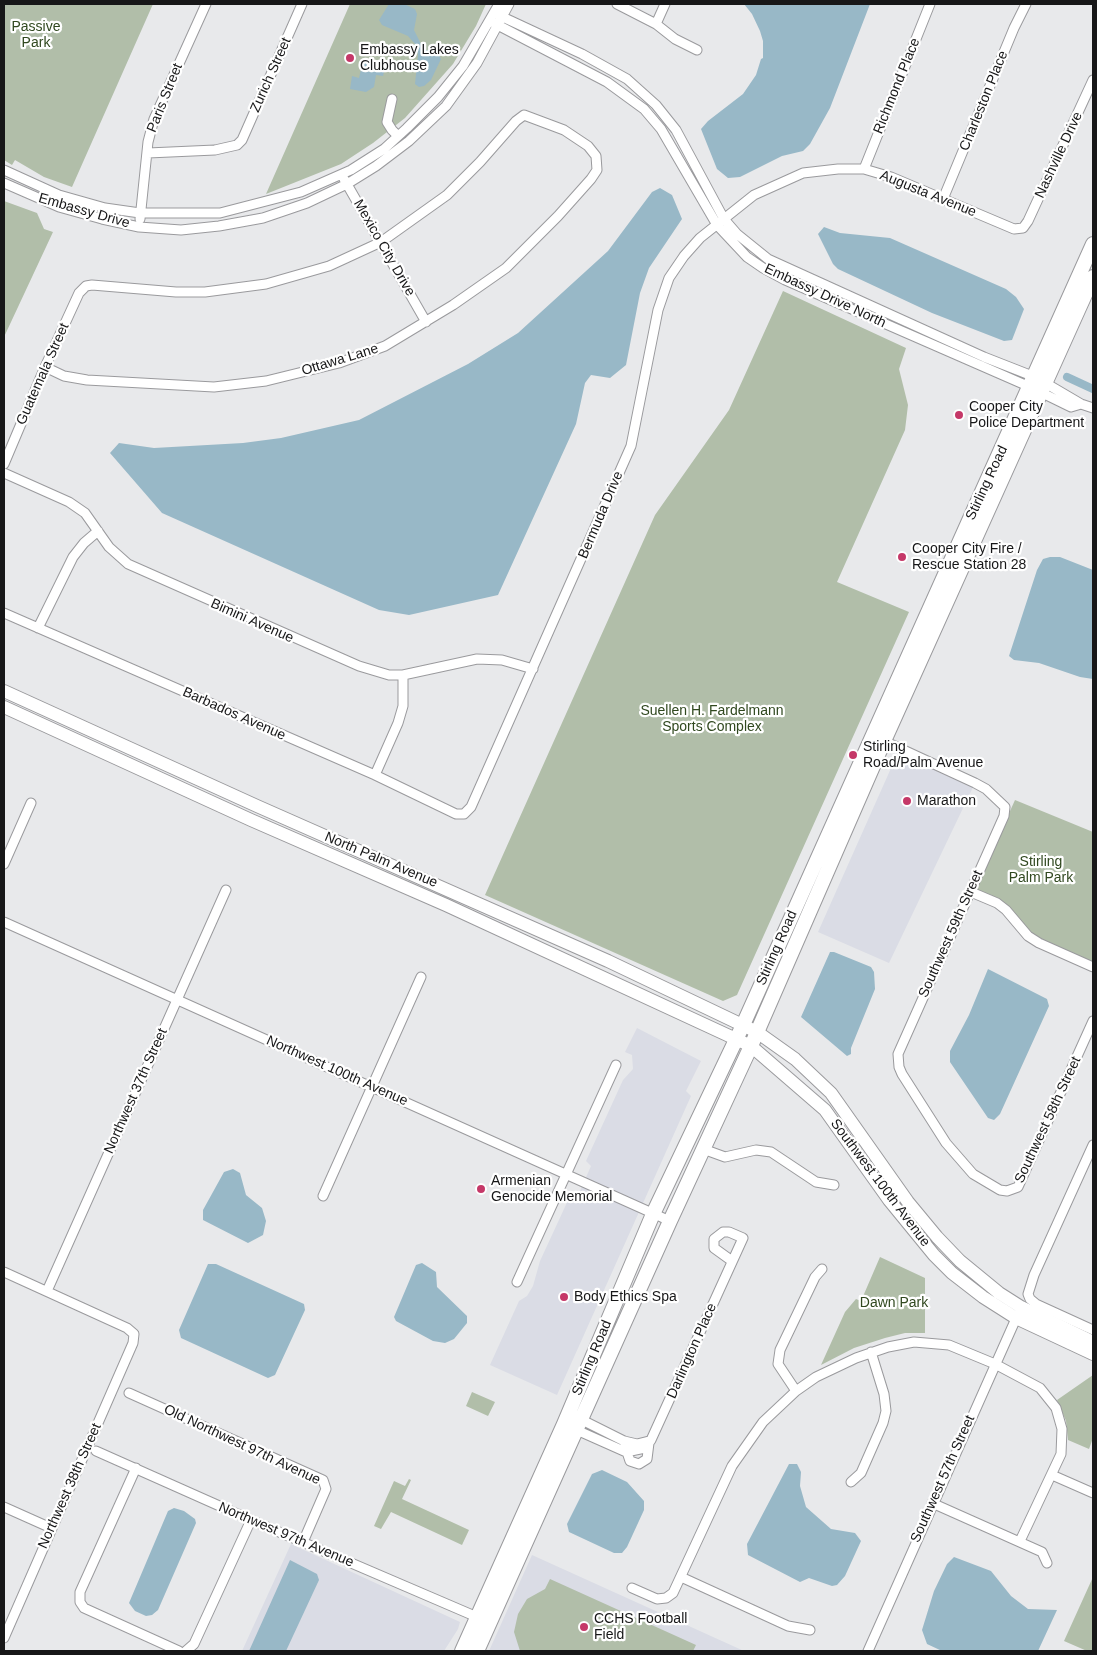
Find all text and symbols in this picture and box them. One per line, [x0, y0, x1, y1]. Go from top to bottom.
park label: Passive Park [11, 19, 61, 52]
street label: Zurich Street [247, 35, 295, 115]
street label: Richmond Place [870, 36, 924, 136]
place label: Embassy Lakes Clubhouse [360, 42, 459, 74]
street label: Charleston Place [956, 48, 1012, 154]
marker: Embassy Lakes Clubhouse [344, 52, 356, 64]
street label: Paris Street [144, 61, 186, 135]
street label: Nashville Drive [1032, 109, 1086, 201]
street label: Augusta Avenue [877, 167, 979, 221]
street label: Embassy Drive [36, 190, 132, 232]
street label: Mexico City Drive [349, 197, 419, 299]
street label: Embassy Drive North [762, 260, 888, 332]
street label: Guatemala Street [13, 320, 73, 428]
street label: Ottawa Lane [300, 340, 380, 380]
place label: Cooper City Police Department [969, 399, 1084, 432]
marker: Cooper City Police Department [953, 409, 965, 421]
street label: Stirling Road [962, 443, 1012, 523]
street label: Bermuda Drive [575, 469, 627, 561]
place label: Cooper City Fire / Rescue Station 28 [912, 541, 1026, 574]
marker: Cooper City Fire / Rescue Station 28 [896, 551, 908, 563]
street label: Bimini Avenue [208, 595, 296, 647]
street label: Barbados Avenue [180, 684, 288, 744]
park label: Suellen H. Fardelmann Sports Complex [640, 703, 784, 736]
place label: Stirling Road/Palm Avenue [863, 739, 983, 772]
marker: Stirling Road/Palm Avenue [847, 749, 859, 761]
place label: Marathon [917, 793, 976, 809]
marker: Marathon [901, 795, 913, 807]
street label: North Palm Avenue [322, 829, 440, 891]
park label: Stirling Palm Park [1009, 854, 1073, 886]
street label: Southwest 59th Street [915, 868, 987, 1000]
street label: Stirling Road [753, 908, 801, 988]
street label: Northwest 37th Street [101, 1026, 171, 1156]
street label: Northwest 100th Avenue [264, 1032, 410, 1110]
street label: Southwest 58th Street [1011, 1054, 1085, 1186]
street label: Southwest 100th Avenue [827, 1116, 933, 1250]
place label: Armenian Genocide Memorial [491, 1173, 612, 1206]
marker: Armenian Genocide Memorial [475, 1183, 487, 1195]
place label: Body Ethics Spa [574, 1289, 677, 1305]
marker: Body Ethics Spa [558, 1291, 570, 1303]
park label: Dawn Park [860, 1295, 928, 1311]
street label: Darlington Place [663, 1301, 721, 1401]
street label: Stirling Road [569, 1318, 615, 1398]
street label: Old Northwest 97th Avenue [161, 1401, 323, 1489]
street label: Southwest 57th Street [907, 1413, 979, 1545]
street label: Northwest 38th Street [35, 1421, 105, 1551]
street label: Northwest 97th Avenue [216, 1499, 356, 1571]
place label: CCHS Football Field [594, 1611, 687, 1644]
marker: CCHS Football Field [578, 1621, 590, 1633]

